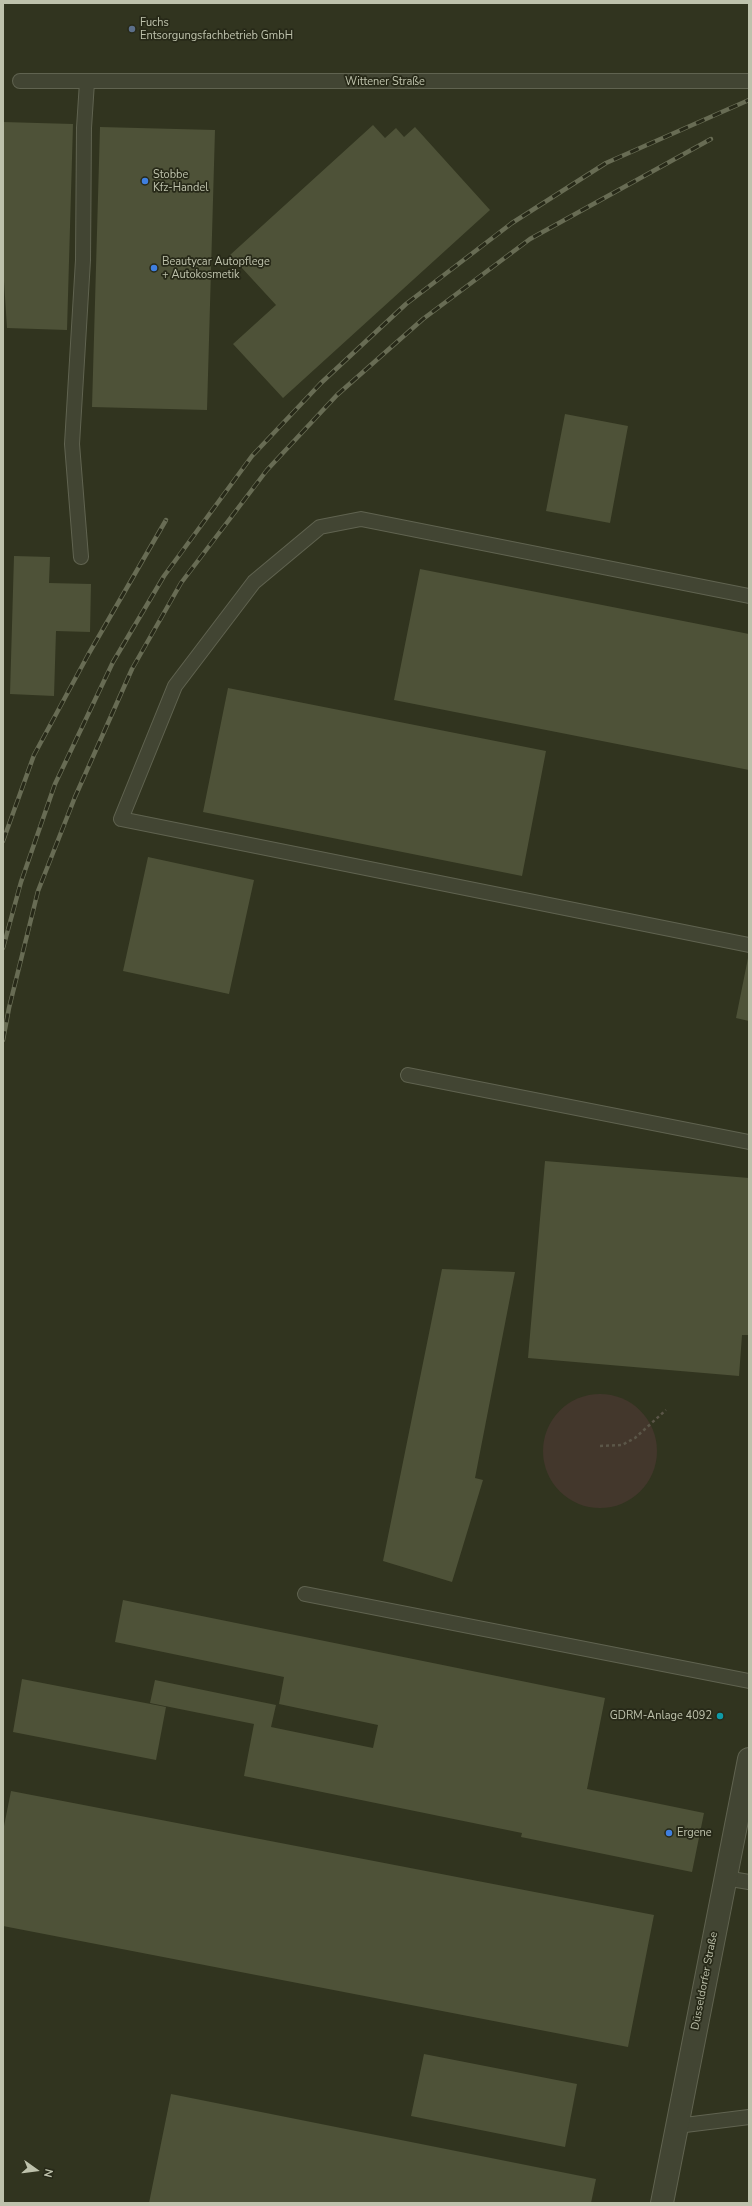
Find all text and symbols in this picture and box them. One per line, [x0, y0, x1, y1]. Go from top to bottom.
place label: Fuchs Entsorgungsfachbetrieb GmbH [140, 16, 293, 42]
marker: Fuchs Entsorgungsfachbetrieb GmbH [127, 24, 137, 34]
street label: Wittener Straße [345, 75, 425, 89]
place label: Stobbe Kfz-Handel [153, 168, 209, 194]
marker: Stobbe Kfz-Handel [140, 176, 150, 186]
place label: Beautycar Autopflege + Autokosmetik [162, 255, 270, 281]
marker: Beautycar Autopflege + Autokosmetik [149, 263, 159, 273]
place label: GDRM-Anlage 4092 [610, 1709, 712, 1723]
marker: GDRM-Anlage 4092 [715, 1711, 725, 1721]
place label: Ergene [677, 1826, 712, 1840]
marker: Ergene [664, 1828, 674, 1838]
street label: Düsseldorfer Straße [689, 1931, 721, 2031]
north arrow [16, 2150, 56, 2190]
text: N [40, 2167, 56, 2179]

